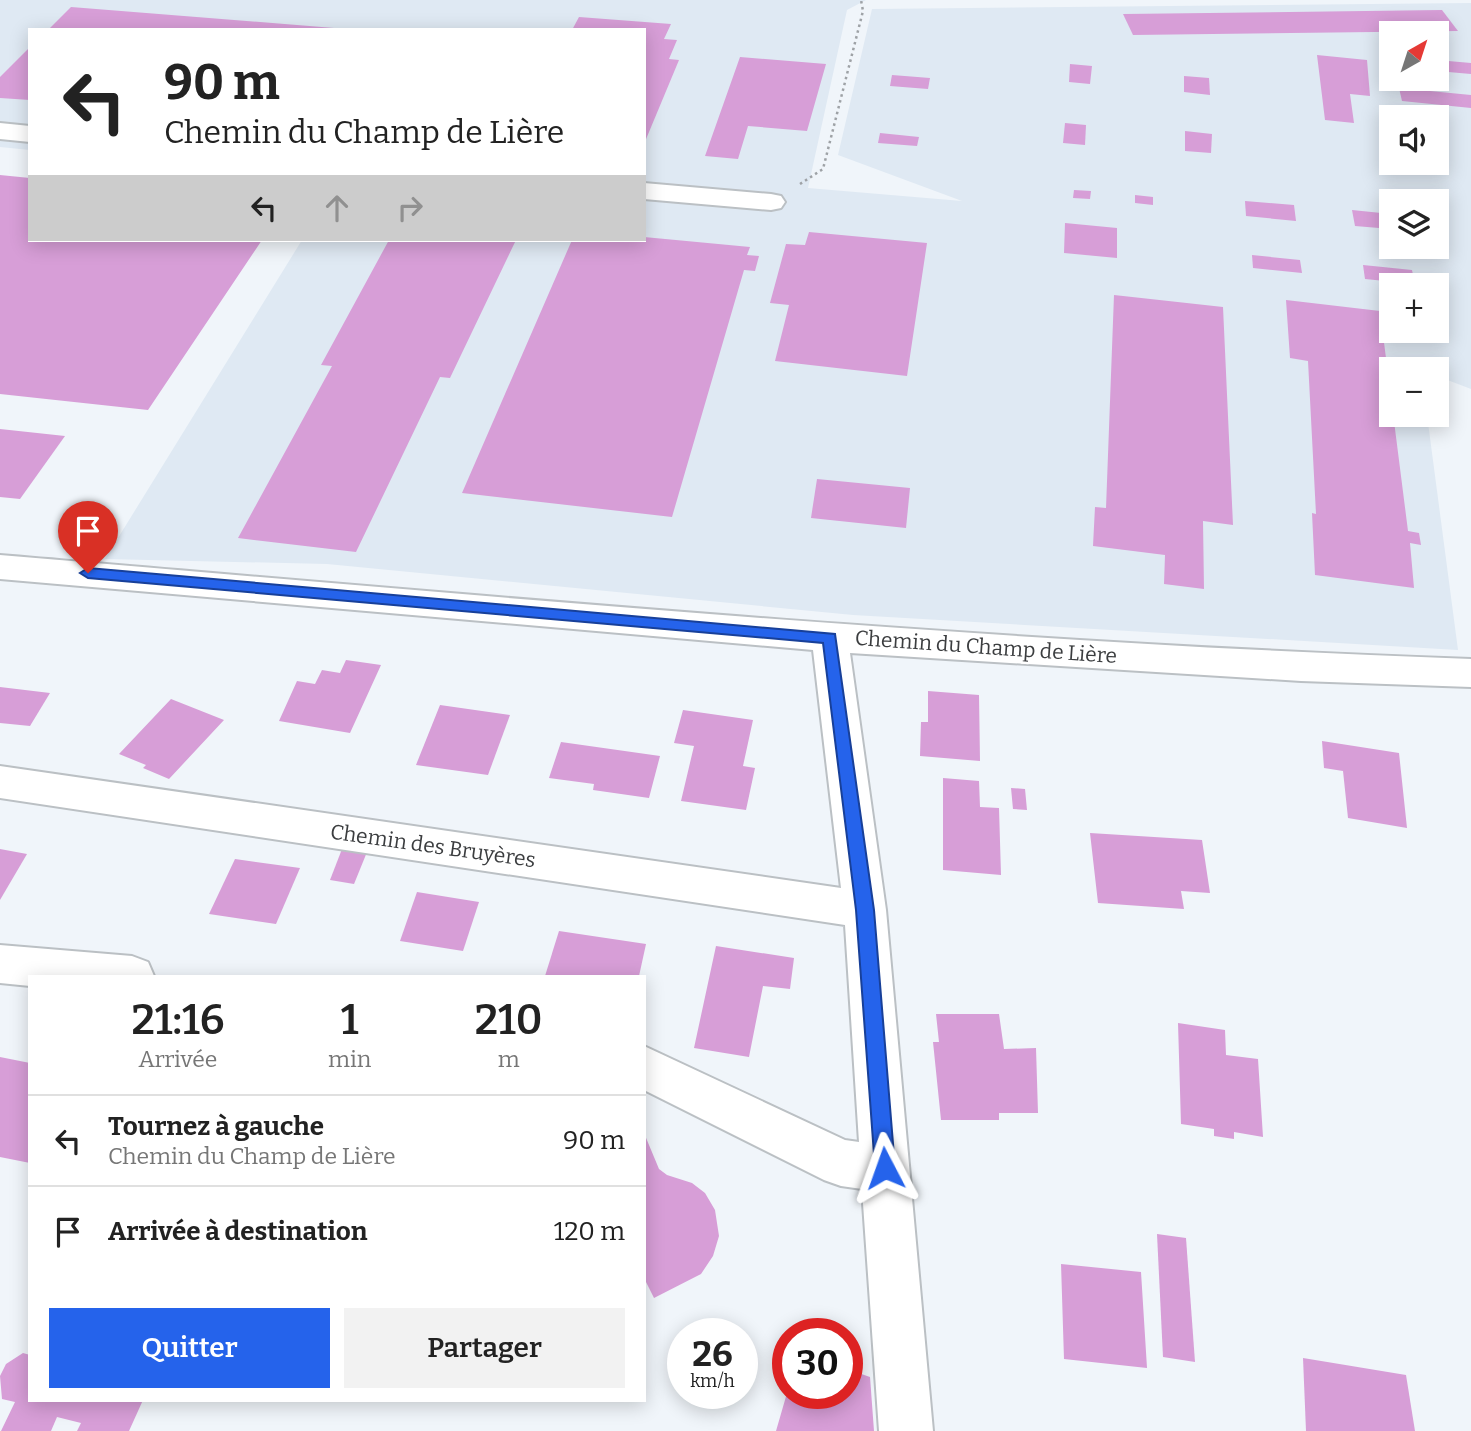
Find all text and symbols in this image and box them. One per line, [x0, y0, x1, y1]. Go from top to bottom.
north arrow [1379, 21, 1449, 91]
map controls [1379, 21, 1449, 427]
text: 90 m [164, 53, 280, 112]
icon: left [49, 56, 140, 147]
button: sound [1379, 105, 1449, 175]
text: Chemin du Champ de Lière [164, 113, 564, 151]
icon: left [245, 189, 283, 227]
icon: ahead [318, 189, 356, 227]
icon: right [391, 189, 429, 227]
button: layers [1379, 189, 1449, 259]
button: + [1379, 273, 1449, 343]
button: − [1379, 357, 1449, 427]
pin [58, 501, 118, 573]
icon: arrive [69, 512, 107, 550]
street label: Chemin du Champ de Lière [854, 625, 1118, 669]
street label: Chemin des Bruyères [329, 819, 537, 873]
text: 21:16 [131, 995, 225, 1045]
text: 1 [341, 995, 359, 1045]
text: 210 [475, 995, 543, 1045]
text: Arrivée [139, 1045, 217, 1073]
text: min [328, 1045, 371, 1073]
text: m [498, 1045, 520, 1073]
text: Tournez à gauche [108, 1111, 324, 1142]
icon: left [49, 1122, 87, 1160]
text: 90 m [563, 1125, 625, 1156]
position arrow [848, 1131, 922, 1205]
text: Chemin du Champ de Lière [108, 1142, 396, 1170]
icon: arrive [49, 1213, 87, 1251]
text: Arrivée à destination [108, 1216, 367, 1247]
text: 120 m [554, 1216, 625, 1247]
button: Quitter [49, 1308, 330, 1388]
button: Partager [344, 1308, 625, 1388]
speed limit sign: 30 [772, 1318, 863, 1409]
text: 26 [692, 1333, 733, 1375]
text: km/h [690, 1370, 735, 1392]

